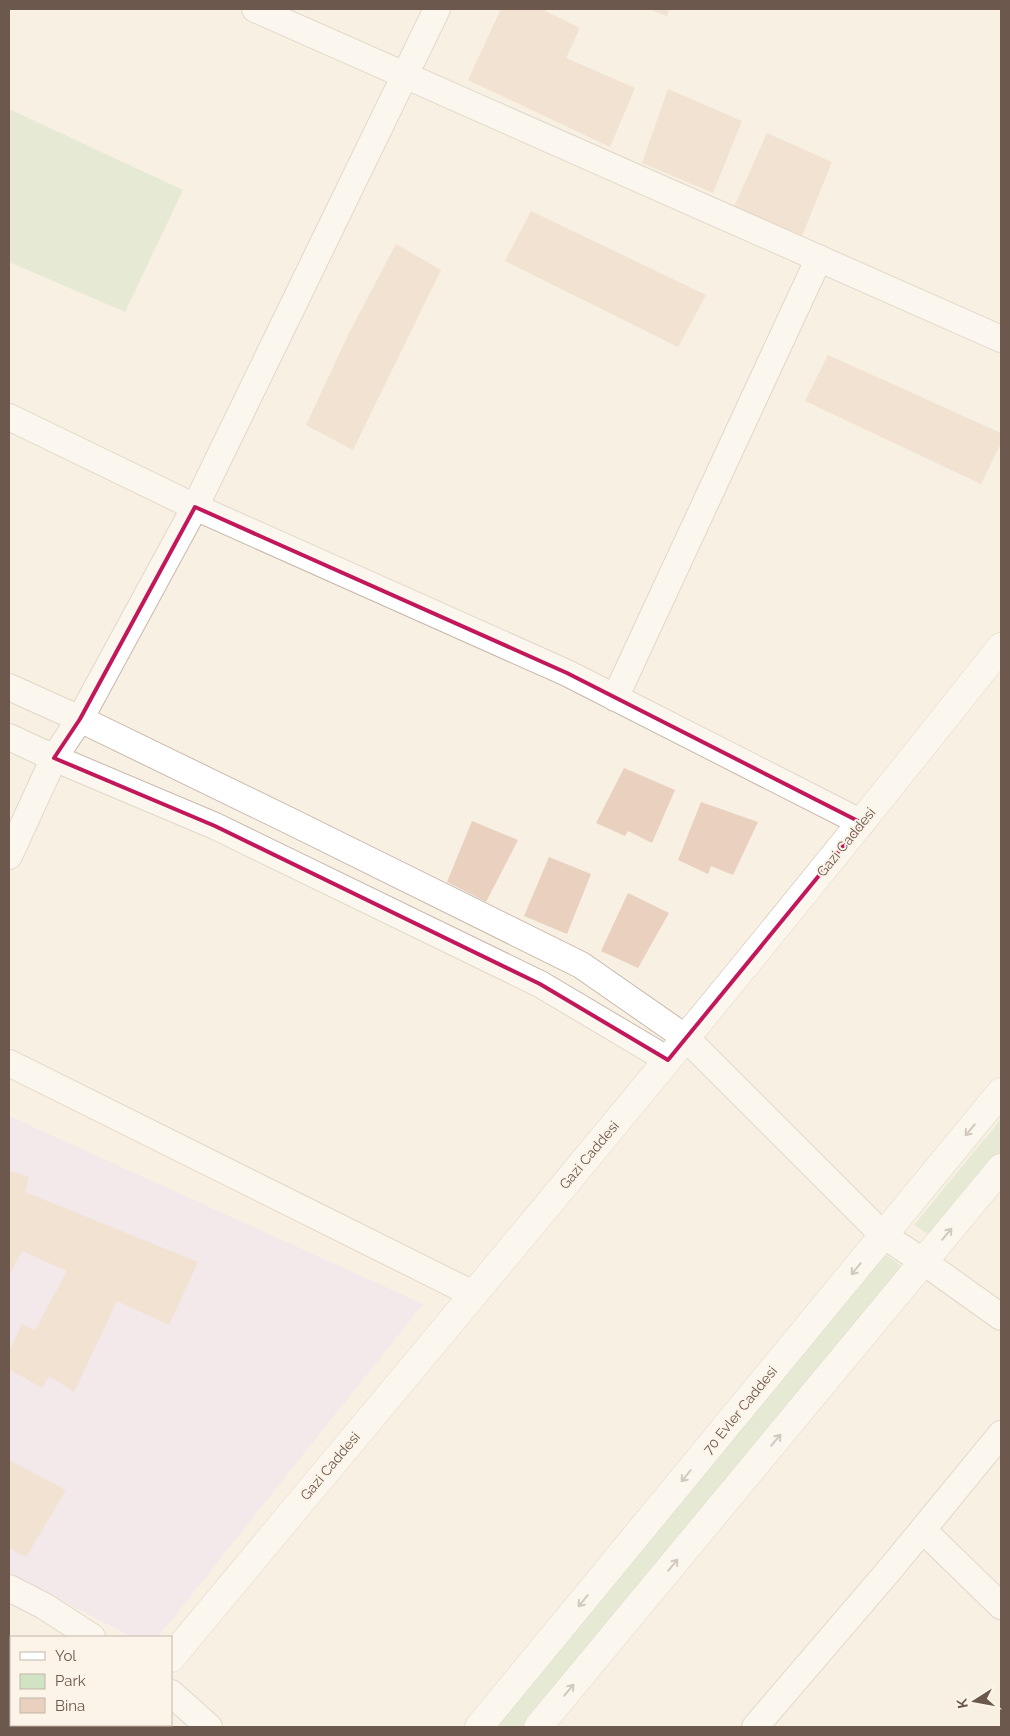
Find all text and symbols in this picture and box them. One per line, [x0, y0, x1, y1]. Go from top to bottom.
street label: Gazi Caddesi [813, 804, 879, 880]
street label: Gazi Caddesi [556, 1118, 622, 1192]
one-way arrow [965, 1123, 976, 1136]
one-way arrow [941, 1227, 953, 1240]
one-way arrow [850, 1262, 861, 1275]
street label: 70 Evler Caddesi [700, 1363, 780, 1457]
street label: Gazi Caddesi [297, 1429, 363, 1503]
one-way arrow [771, 1433, 782, 1446]
one-way arrow [680, 1469, 691, 1482]
one-way arrow [667, 1558, 678, 1571]
one-way arrow [577, 1594, 588, 1607]
legend [10, 1636, 172, 1726]
text: Yol [55, 1647, 77, 1665]
text: Park [55, 1672, 86, 1690]
north arrow [950, 1676, 1000, 1726]
one-way arrow [563, 1683, 574, 1696]
text: Bina [55, 1697, 85, 1715]
text: K [953, 1697, 971, 1710]

